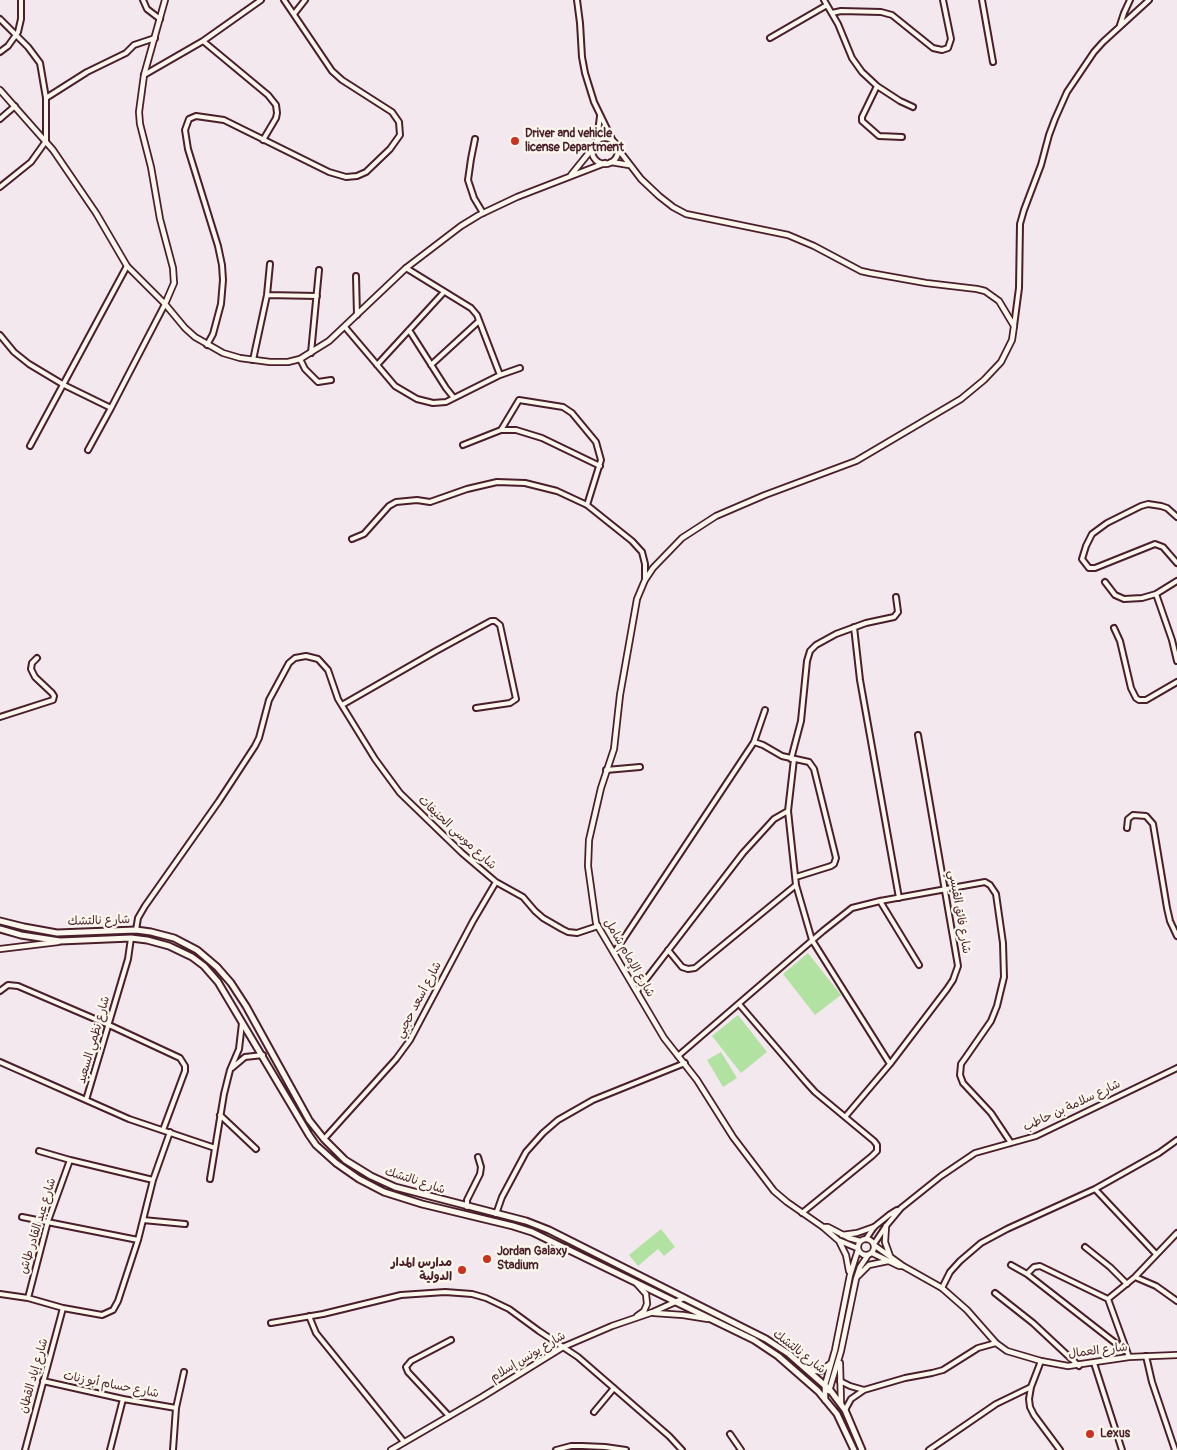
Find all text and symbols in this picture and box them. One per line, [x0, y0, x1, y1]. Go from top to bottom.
place label: Driver and vehicle license Department [525, 127, 624, 155]
marker: Driver and vehicle license Department [509, 135, 521, 147]
street label: شارع موسى الحنيفات [415, 793, 499, 873]
street label: شارع فائق القيسي [945, 869, 973, 955]
street label: شارع نالتشك [68, 913, 130, 929]
street label: شارع الإمام شامل [601, 916, 657, 1000]
street label: شارع أسعد حجبي [393, 959, 445, 1041]
street label: شارع نظمي السعيد [75, 995, 113, 1085]
street label: شارع سلامة بن حاطب [1021, 1077, 1123, 1135]
street label: شارع نالتشك [383, 1164, 447, 1198]
street label: شارع عبد القادر طاش [17, 1176, 59, 1276]
place label: Jordan Galaxy Stadium [497, 1245, 567, 1273]
marker: Jordan Galaxy Stadium [481, 1253, 493, 1265]
place label: مدارس المدار الدولية [391, 1256, 452, 1284]
marker: مدارس المدار الدولية [456, 1264, 468, 1276]
street label: شارع نالتشك [770, 1327, 828, 1377]
street label: شارع يونس إسلام [488, 1329, 568, 1385]
street label: شارع إياد القطان [16, 1337, 52, 1415]
street label: شارع العمال [1067, 1340, 1129, 1362]
street label: شارع حسام أبو زنات [62, 1369, 160, 1401]
place label: Lexus [1100, 1427, 1130, 1441]
marker: Lexus [1084, 1428, 1096, 1440]

